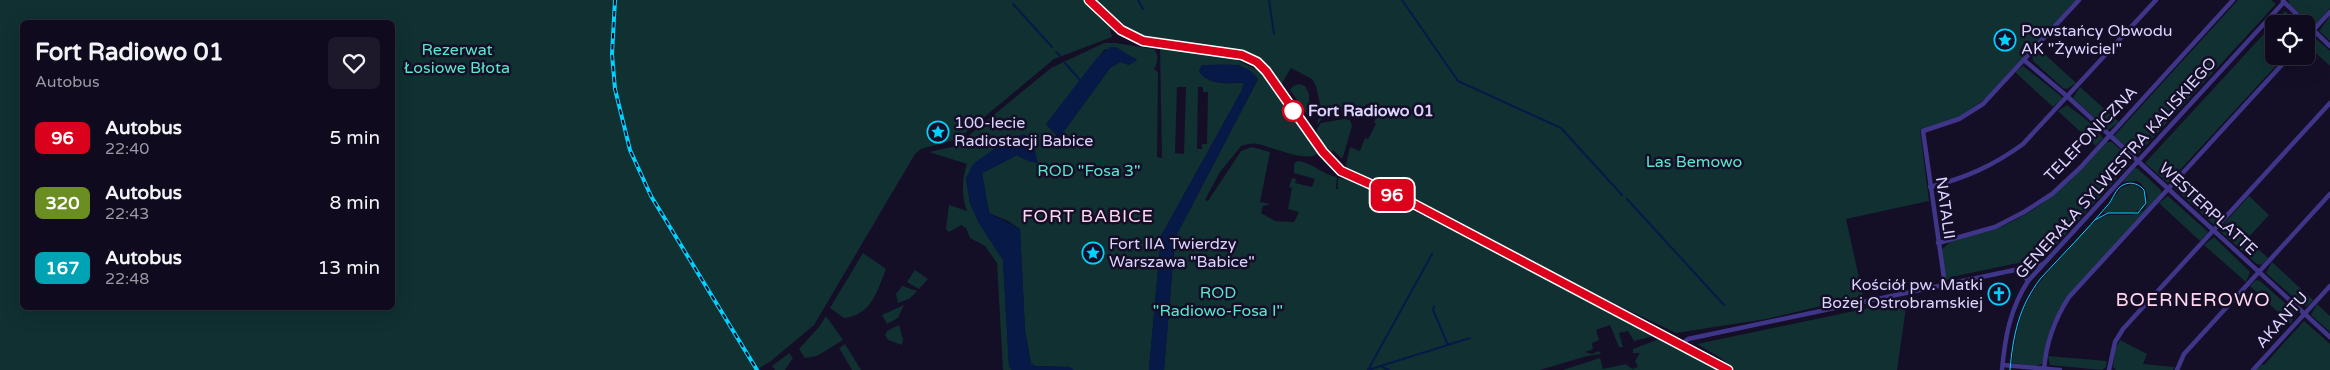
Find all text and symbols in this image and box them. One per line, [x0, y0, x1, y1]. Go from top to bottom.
map controls [2265, 15, 2315, 65]
button: locate [2265, 15, 2315, 65]
place label: Powstańcy Obwodu AK "Żywiciel" [2021, 21, 2173, 59]
place icon: Powstańcy Obwodu AK "Żywiciel" [1993, 28, 2017, 52]
button: heart [328, 37, 380, 89]
text: Fort Radiowo 01 [35, 38, 224, 67]
park label: Rezerwat Łosiowe Błota [404, 40, 510, 78]
street label: GENERAŁA SYLWESTRA KALISKIEGO [2011, 53, 2221, 283]
text: Autobus [35, 72, 100, 92]
street label: TELEFONICZNA [2040, 82, 2142, 186]
marker: Fort Radiowo 01 [1282, 100, 1304, 122]
place label: Fort Radiowo 01 [1308, 101, 1434, 121]
place label: 100-lecie Radiostacji Babice [954, 113, 1093, 151]
text: Autobus [105, 117, 182, 139]
place icon: 100-lecie Radiostacji Babice [926, 120, 950, 144]
text: 96 [51, 127, 74, 149]
text: 5 min [329, 127, 380, 149]
text: 22:40 [105, 139, 149, 159]
park label: Las Bemowo [1646, 152, 1742, 172]
street label: WESTERPLATTE [2155, 158, 2261, 260]
park label: ROD "Fosa 3" [1037, 161, 1141, 181]
street label: NATALII [1931, 175, 1959, 241]
line badge: 96 [1370, 179, 1414, 211]
text: Autobus [105, 182, 182, 204]
text: 96 [1381, 184, 1403, 206]
text: 320 [46, 192, 79, 214]
text: 8 min [329, 192, 380, 214]
text: 22:43 [105, 204, 149, 224]
district label: FORT BABICE [1022, 205, 1154, 227]
place label: Fort IIA Twierdzy Warszawa "Babice" [1109, 234, 1255, 272]
place icon: Fort IIA Twierdzy Warszawa "Babice" [1081, 241, 1105, 265]
text: Autobus [105, 247, 182, 269]
text: 167 [46, 257, 79, 279]
text: 13 min [317, 257, 380, 279]
text: 22:48 [105, 269, 149, 289]
place label: Kościół pw. Matki Bożej Ostrobramskiej [1821, 275, 1983, 313]
church icon: Kościół pw. Matki Bożej Ostrobramskiej [1987, 282, 2011, 306]
park label: ROD "Radiowo-Fosa I" [1153, 283, 1283, 321]
street label: AKANTU [2251, 288, 2313, 352]
district label: BOERNEROWO [2115, 289, 2271, 311]

